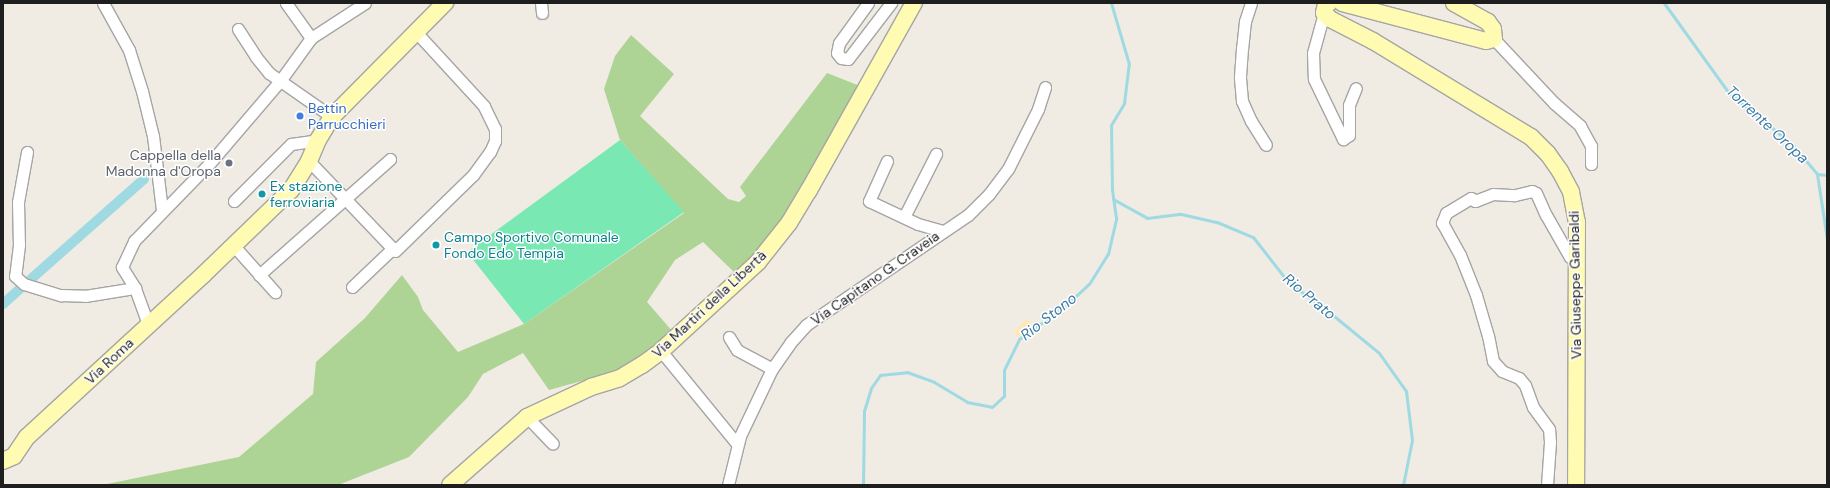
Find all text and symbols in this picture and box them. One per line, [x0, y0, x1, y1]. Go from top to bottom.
water label: Torrente Oropa [1722, 82, 1812, 168]
place label: Bettin Parrucchieri [308, 100, 386, 132]
marker: Bettin Parrucchieri [295, 111, 305, 121]
place label: Cappella della Madonna d'Oropa [106, 147, 221, 180]
marker: Cappella della Madonna d'Oropa [224, 158, 234, 168]
place label: Ex stazione ferroviaria [270, 178, 342, 210]
marker: Ex stazione ferroviaria [257, 189, 267, 199]
street label: Via Giuseppe Garibaldi [1565, 211, 1585, 359]
street label: Via Capitano G. Craveia [808, 227, 942, 329]
place label: Campo Sportivo Comunale Fondo Edo Tempia [444, 229, 619, 262]
marker: Campo Sportivo Comunale Fondo Edo Tempia [431, 240, 441, 250]
street label: Via Martiri della Libertà [648, 247, 770, 361]
water label: Rio Prato [1279, 270, 1339, 324]
water label: Rio Stono [1017, 289, 1081, 345]
street label: Via Roma [81, 334, 137, 388]

